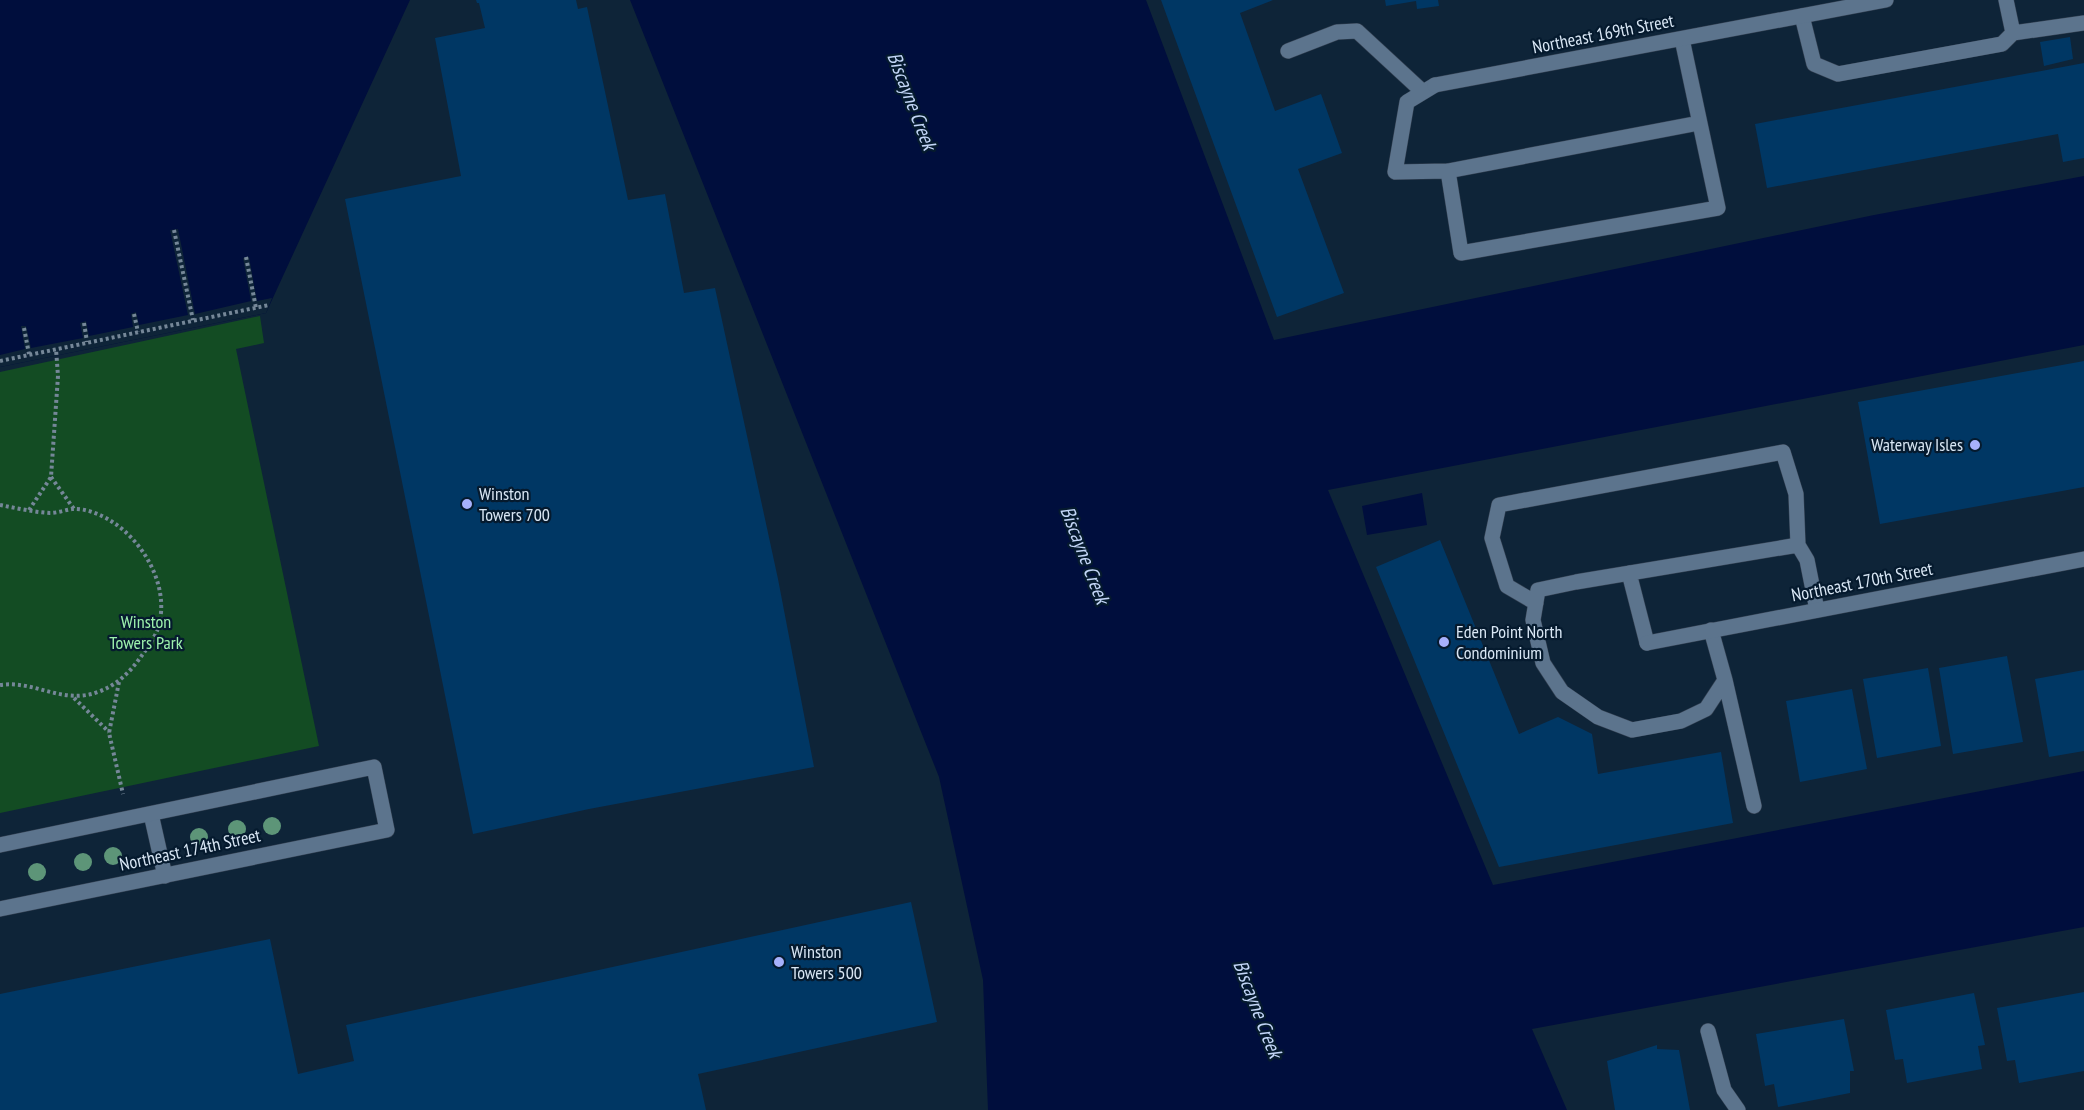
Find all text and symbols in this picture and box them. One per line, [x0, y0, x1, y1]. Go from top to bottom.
street label: Northeast 169th Street [1530, 9, 1676, 58]
water label: Biscayne Creek [881, 48, 943, 156]
place label: Waterway Isles [1871, 433, 1963, 456]
marker: Waterway Isles [1968, 438, 1982, 452]
place label: Winston Towers 700 [479, 482, 550, 526]
marker: Winston Towers 700 [460, 497, 474, 511]
water label: Biscayne Creek [1054, 502, 1116, 610]
street label: Northeast 170th Street [1789, 557, 1935, 606]
park label: Winston Towers Park [109, 610, 183, 654]
place label: Eden Point North Condominium [1456, 620, 1562, 664]
marker: Eden Point North Condominium [1437, 635, 1451, 649]
street label: Northeast 174th Street [117, 823, 262, 876]
place label: Winston Towers 500 [791, 940, 862, 984]
marker: Winston Towers 500 [772, 955, 786, 969]
water label: Biscayne Creek [1227, 956, 1289, 1064]

